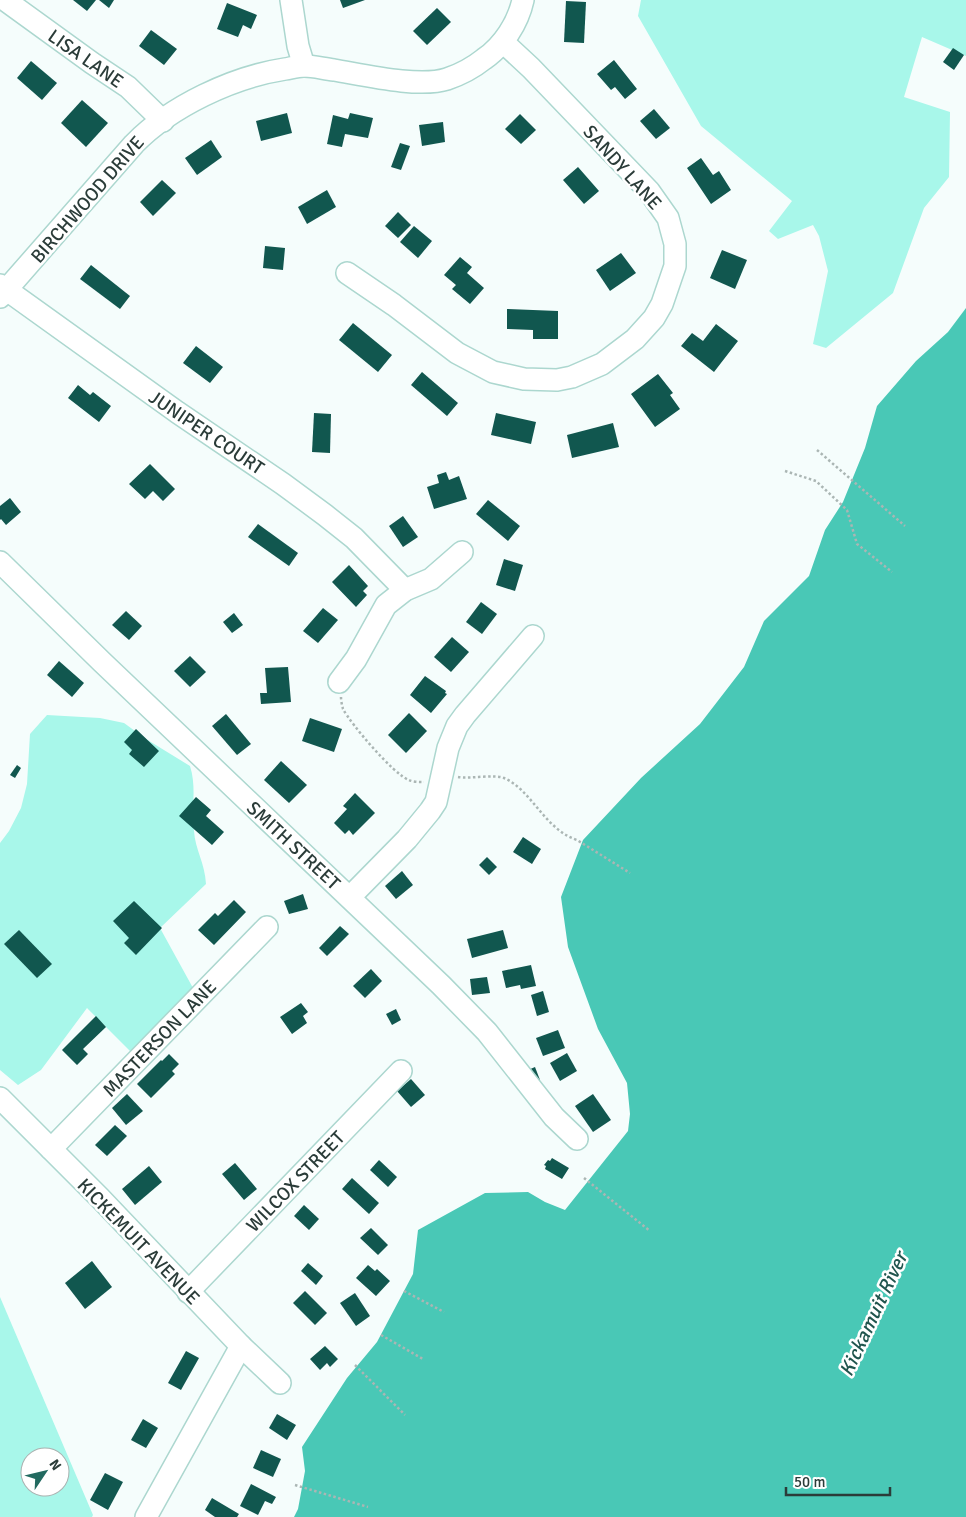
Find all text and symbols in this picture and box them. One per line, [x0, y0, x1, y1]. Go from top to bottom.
street label: LISA LANE [43, 24, 128, 94]
street label: SANDY LANE [578, 120, 667, 215]
street label: BIRCHWOOD DRIVE [26, 131, 150, 268]
street label: JUNIPER COURT [144, 385, 269, 481]
street label: SMITH STREET [242, 796, 346, 896]
street label: MASTERSON LANE [98, 975, 222, 1102]
street label: WILCOX STREET [241, 1126, 350, 1237]
street label: KICKEMUIT AVENUE [72, 1174, 205, 1310]
water label: Kickamuit River [834, 1246, 914, 1380]
north arrow [20, 1447, 70, 1497]
text: N [45, 1456, 65, 1474]
scale bar [786, 1464, 890, 1496]
text: 50 m [794, 1473, 825, 1491]

